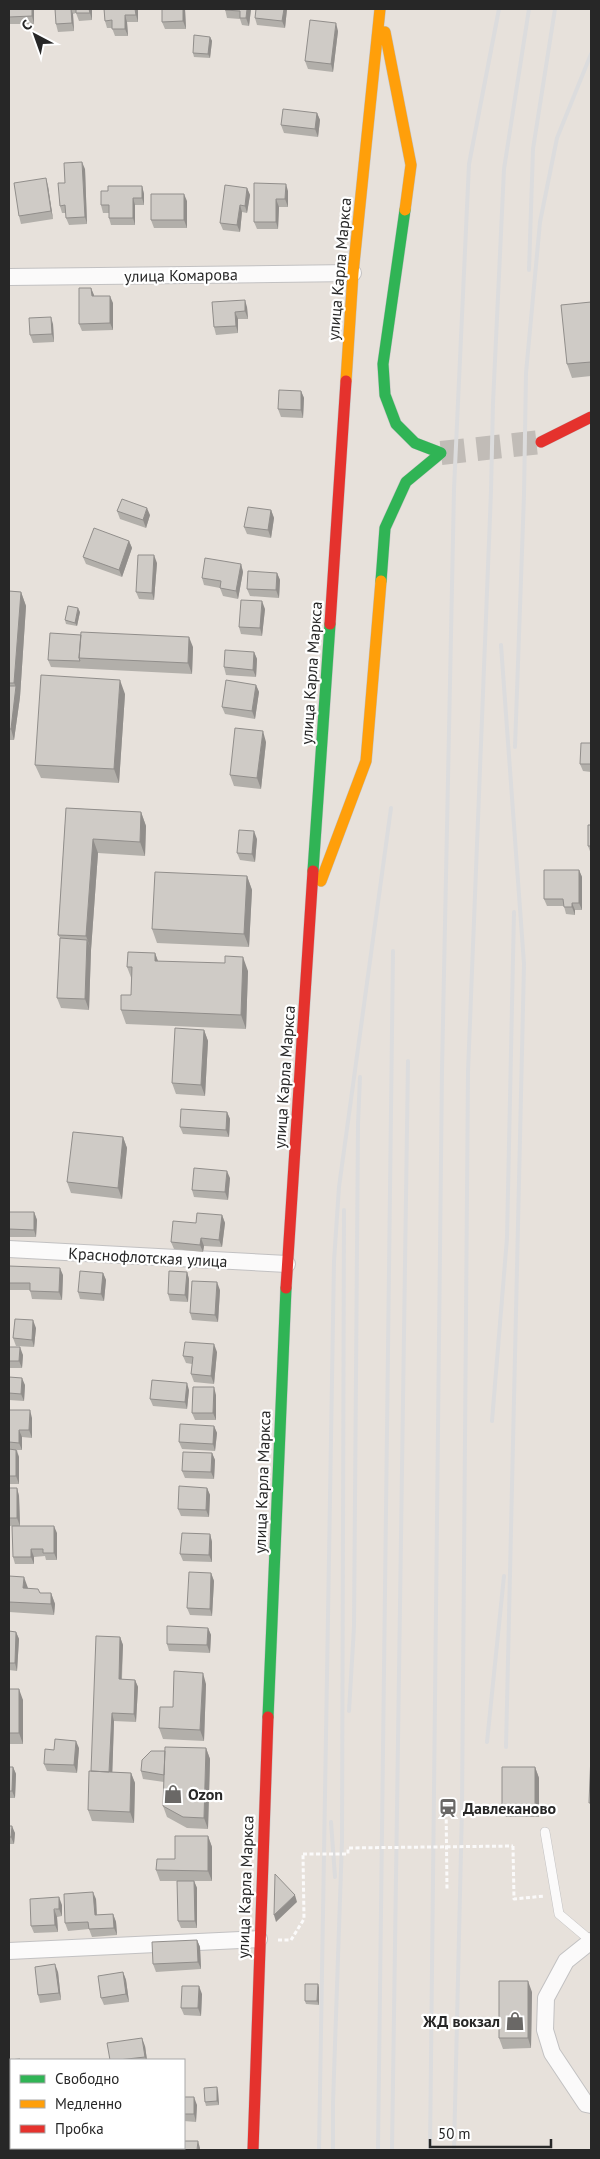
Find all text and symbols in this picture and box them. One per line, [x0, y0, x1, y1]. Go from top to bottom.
north arrow [10, 10, 60, 60]
text: С [18, 16, 35, 35]
street label: улица Карла Маркса [323, 197, 355, 341]
street label: улица Комарова [124, 264, 238, 286]
street label: улица Карла Маркса [296, 601, 326, 745]
street label: улица Карла Маркса [269, 1005, 299, 1149]
street label: Краснофлотская улица [68, 1243, 228, 1271]
street label: улица Карла Маркса [250, 1410, 274, 1554]
shop icon: Ozon [162, 1783, 184, 1805]
place label: Ozon [188, 1784, 223, 1804]
station icon: Давлеканово [437, 1797, 459, 1819]
place label: Давлеканово [463, 1798, 556, 1818]
street label: улица Карла Маркса [233, 1815, 257, 1959]
shop icon: ЖД вокзал [504, 2010, 526, 2032]
place label: ЖД вокзал [422, 2011, 500, 2031]
legend [10, 2059, 185, 2149]
text: Свободно [55, 2069, 119, 2088]
text: Медленно [55, 2094, 122, 2113]
scale bar [430, 2116, 551, 2148]
text: Пробка [55, 2119, 104, 2138]
text: 50 m [438, 2124, 471, 2143]

